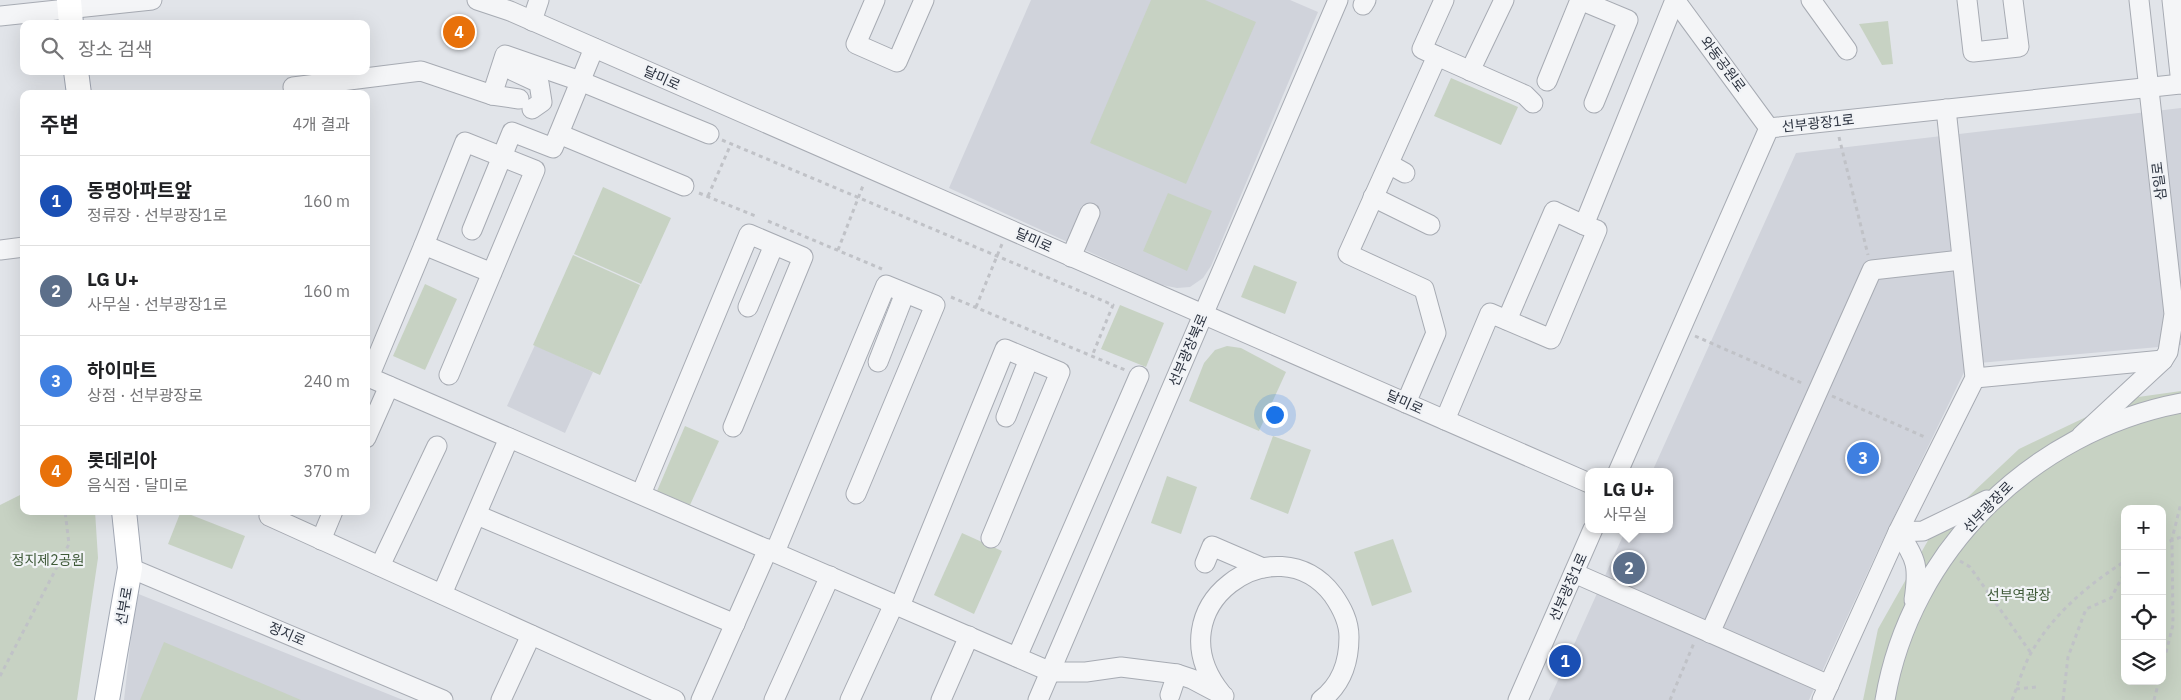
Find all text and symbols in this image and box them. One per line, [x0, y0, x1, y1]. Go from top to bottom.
pin: 4 [443, 13, 475, 51]
search box [20, 20, 370, 75]
street label: 와동공원로 [1696, 33, 1750, 95]
icon: search [38, 34, 66, 62]
text: 장소 검색 [78, 37, 152, 61]
street label: 달미로 [641, 62, 683, 94]
text: 주변 [40, 110, 79, 138]
street label: 선부광장1로 [1781, 110, 1855, 136]
text: 4개 결과 [292, 114, 350, 134]
street label: 삼일로 [2148, 161, 2170, 201]
text: 동명아파트앞 [87, 178, 192, 202]
text: 1 [51, 191, 61, 211]
text: 160 m [303, 191, 350, 211]
text: 정류장 · 선부광장1로 [87, 205, 227, 225]
street label: 달미로 [1013, 224, 1055, 256]
text: LG U+ [87, 267, 139, 291]
text: 2 [51, 281, 61, 301]
text: 160 m [303, 281, 350, 301]
text: 사무실 · 선부광장1로 [87, 294, 227, 314]
street label: 선부광장북로 [1165, 311, 1211, 389]
text: 하이마트 [87, 358, 157, 382]
text: 3 [51, 371, 61, 391]
text: 240 m [303, 371, 350, 391]
text: 상점 · 선부광장로 [87, 385, 203, 405]
street label: 달미로 [1384, 386, 1426, 418]
your location [1262, 402, 1288, 428]
pin: 3 [1847, 439, 1879, 477]
text: 롯데리아 [87, 448, 157, 472]
text: 4 [51, 461, 61, 481]
text: 370 m [303, 461, 350, 481]
popup [1585, 468, 1673, 533]
text: 음식점 · 달미로 [87, 475, 188, 495]
text: LG U+ [1603, 477, 1655, 501]
street label: 선부광장로 [1959, 478, 2017, 536]
text: 사무실 [1603, 504, 1647, 524]
map controls [2121, 505, 2166, 685]
button: + [2121, 505, 2166, 550]
pin: 2 [1613, 549, 1645, 587]
street label: 선부광장1로 [1545, 550, 1591, 624]
button: − [2121, 550, 2166, 595]
park label: 정지제2공원 [12, 551, 84, 569]
street label: 선부로 [112, 585, 136, 627]
park label: 선부역광장 [1987, 586, 2051, 604]
button: locate [2121, 595, 2166, 640]
street label: 정지로 [266, 618, 308, 650]
button: layers [2121, 640, 2166, 685]
pin: 1 [1549, 642, 1581, 680]

